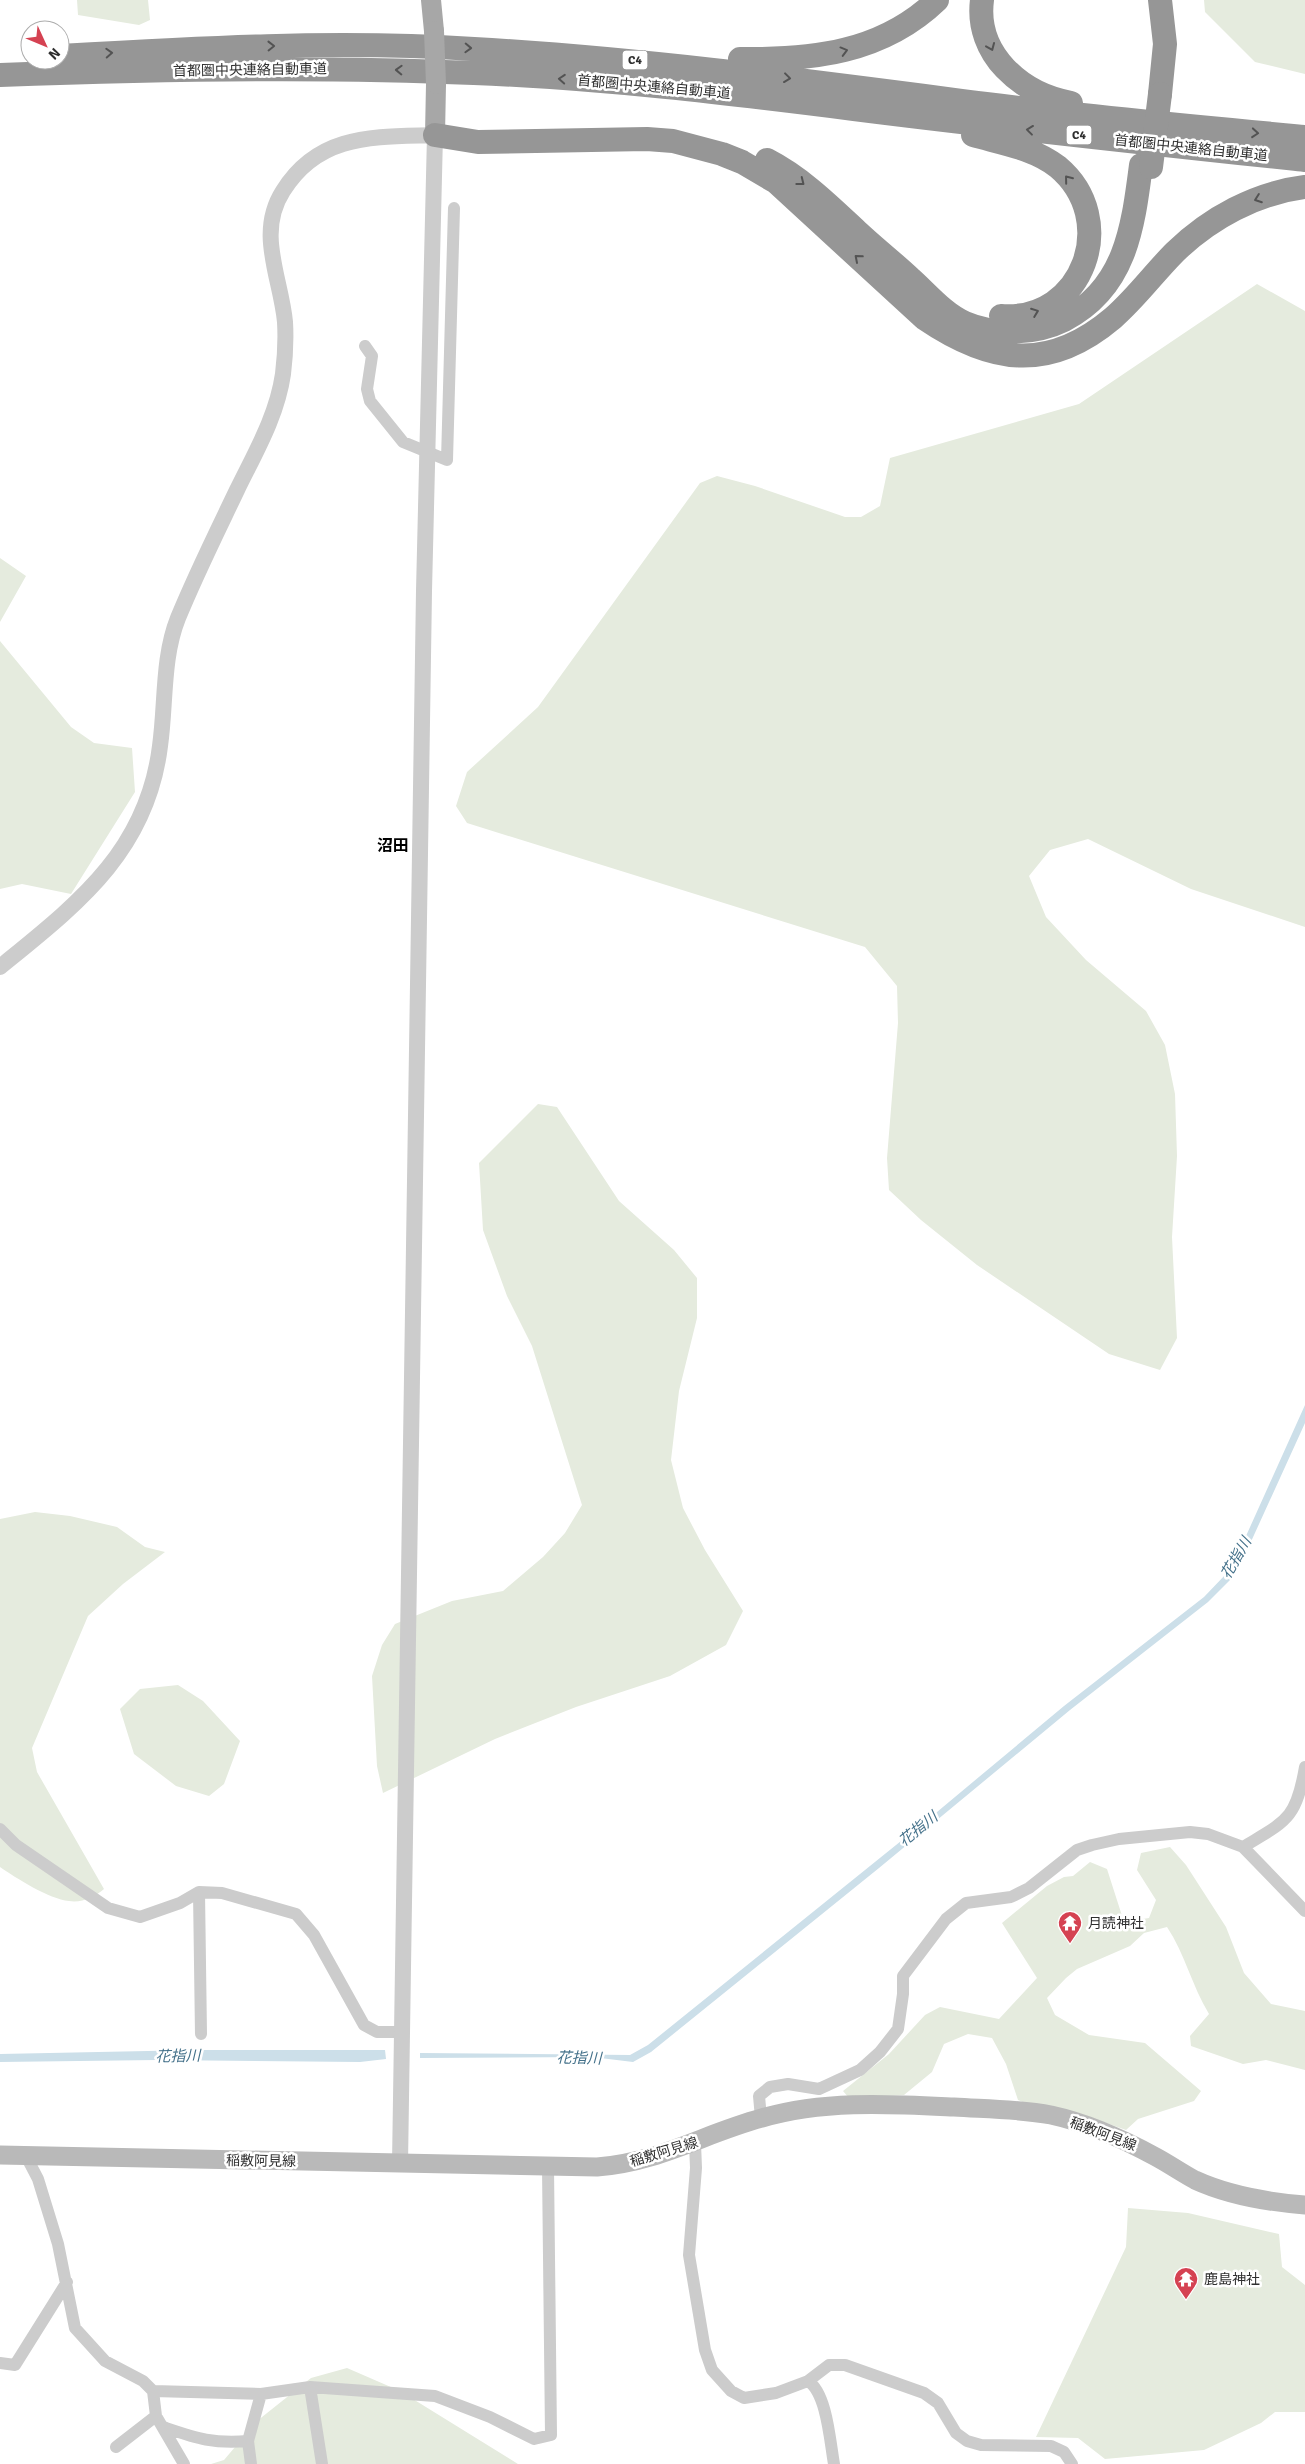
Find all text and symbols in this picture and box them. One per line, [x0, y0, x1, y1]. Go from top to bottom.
north arrow [20, 20, 70, 70]
one-way arrow [268, 41, 275, 51]
one-way arrow [984, 42, 995, 51]
one-way arrow [465, 43, 473, 54]
text: N [44, 44, 63, 63]
one-way arrow [839, 46, 847, 56]
one-way arrow [105, 48, 113, 59]
road number: C4 [622, 50, 648, 70]
street label: 首都圏中央連絡自動車道 [173, 60, 327, 80]
one-way arrow [395, 65, 403, 76]
street label: 首都圏中央連絡自動車道 [577, 72, 731, 102]
one-way arrow [783, 72, 791, 83]
one-way arrow [557, 73, 565, 84]
one-way arrow [1026, 125, 1034, 136]
road number: C4 [1066, 126, 1092, 144]
one-way arrow [1251, 127, 1259, 138]
street label: 首都圏中央連絡自動車道 [1114, 131, 1268, 165]
one-way arrow [1065, 176, 1073, 185]
one-way arrow [796, 177, 805, 186]
one-way arrow [1254, 193, 1263, 203]
one-way arrow [854, 255, 863, 264]
one-way arrow [1030, 307, 1039, 318]
district label: 沼田 [377, 836, 409, 856]
water label: 花指川 [1217, 1532, 1256, 1582]
water label: 花指川 [895, 1807, 943, 1850]
temple icon: 月読神社 [1057, 1910, 1083, 1944]
place label: 月読神社 [1088, 1915, 1144, 1932]
water label: 花指川 [155, 2047, 203, 2065]
water label: 花指川 [556, 2049, 604, 2067]
street label: 稲敷阿見線 [1067, 2114, 1139, 2154]
street label: 稲敷阿見線 [628, 2134, 700, 2170]
street label: 稲敷阿見線 [226, 2152, 296, 2170]
temple icon: 鹿島神社 [1173, 2266, 1199, 2300]
place label: 鹿島神社 [1204, 2271, 1260, 2288]

